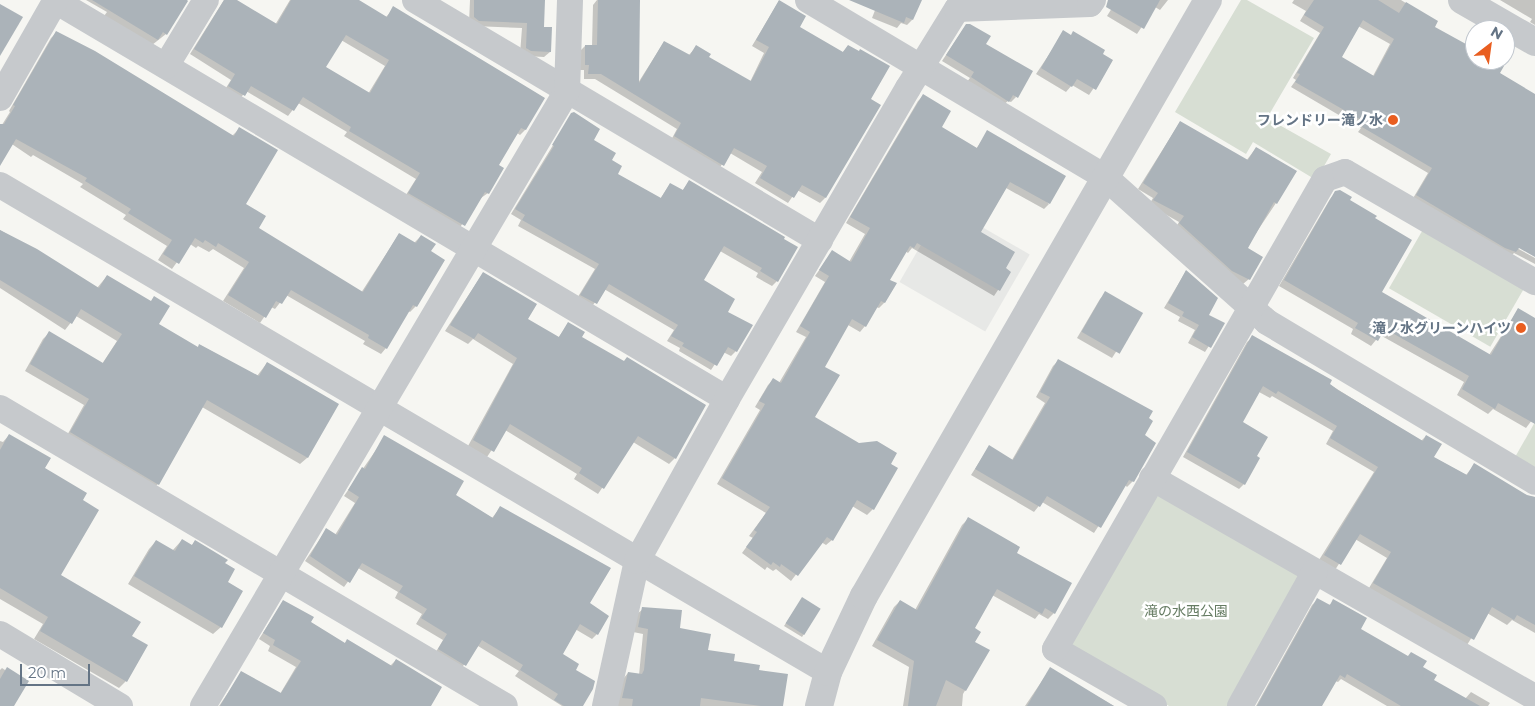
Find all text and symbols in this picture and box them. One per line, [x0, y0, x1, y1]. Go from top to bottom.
north arrow [1465, 20, 1515, 70]
text: N [1488, 22, 1506, 43]
place label: フレンドリー滝ノ水 [1257, 112, 1383, 128]
marker: フレンドリー滝ノ水 [1387, 114, 1399, 126]
place label: 滝ノ水グリーンハイツ [1371, 320, 1511, 336]
marker: 滝ノ水グリーンハイツ [1515, 322, 1527, 334]
park label: 滝の水西公園 [1144, 603, 1228, 619]
scale bar [22, 654, 92, 686]
text: 20 m [28, 663, 66, 682]

